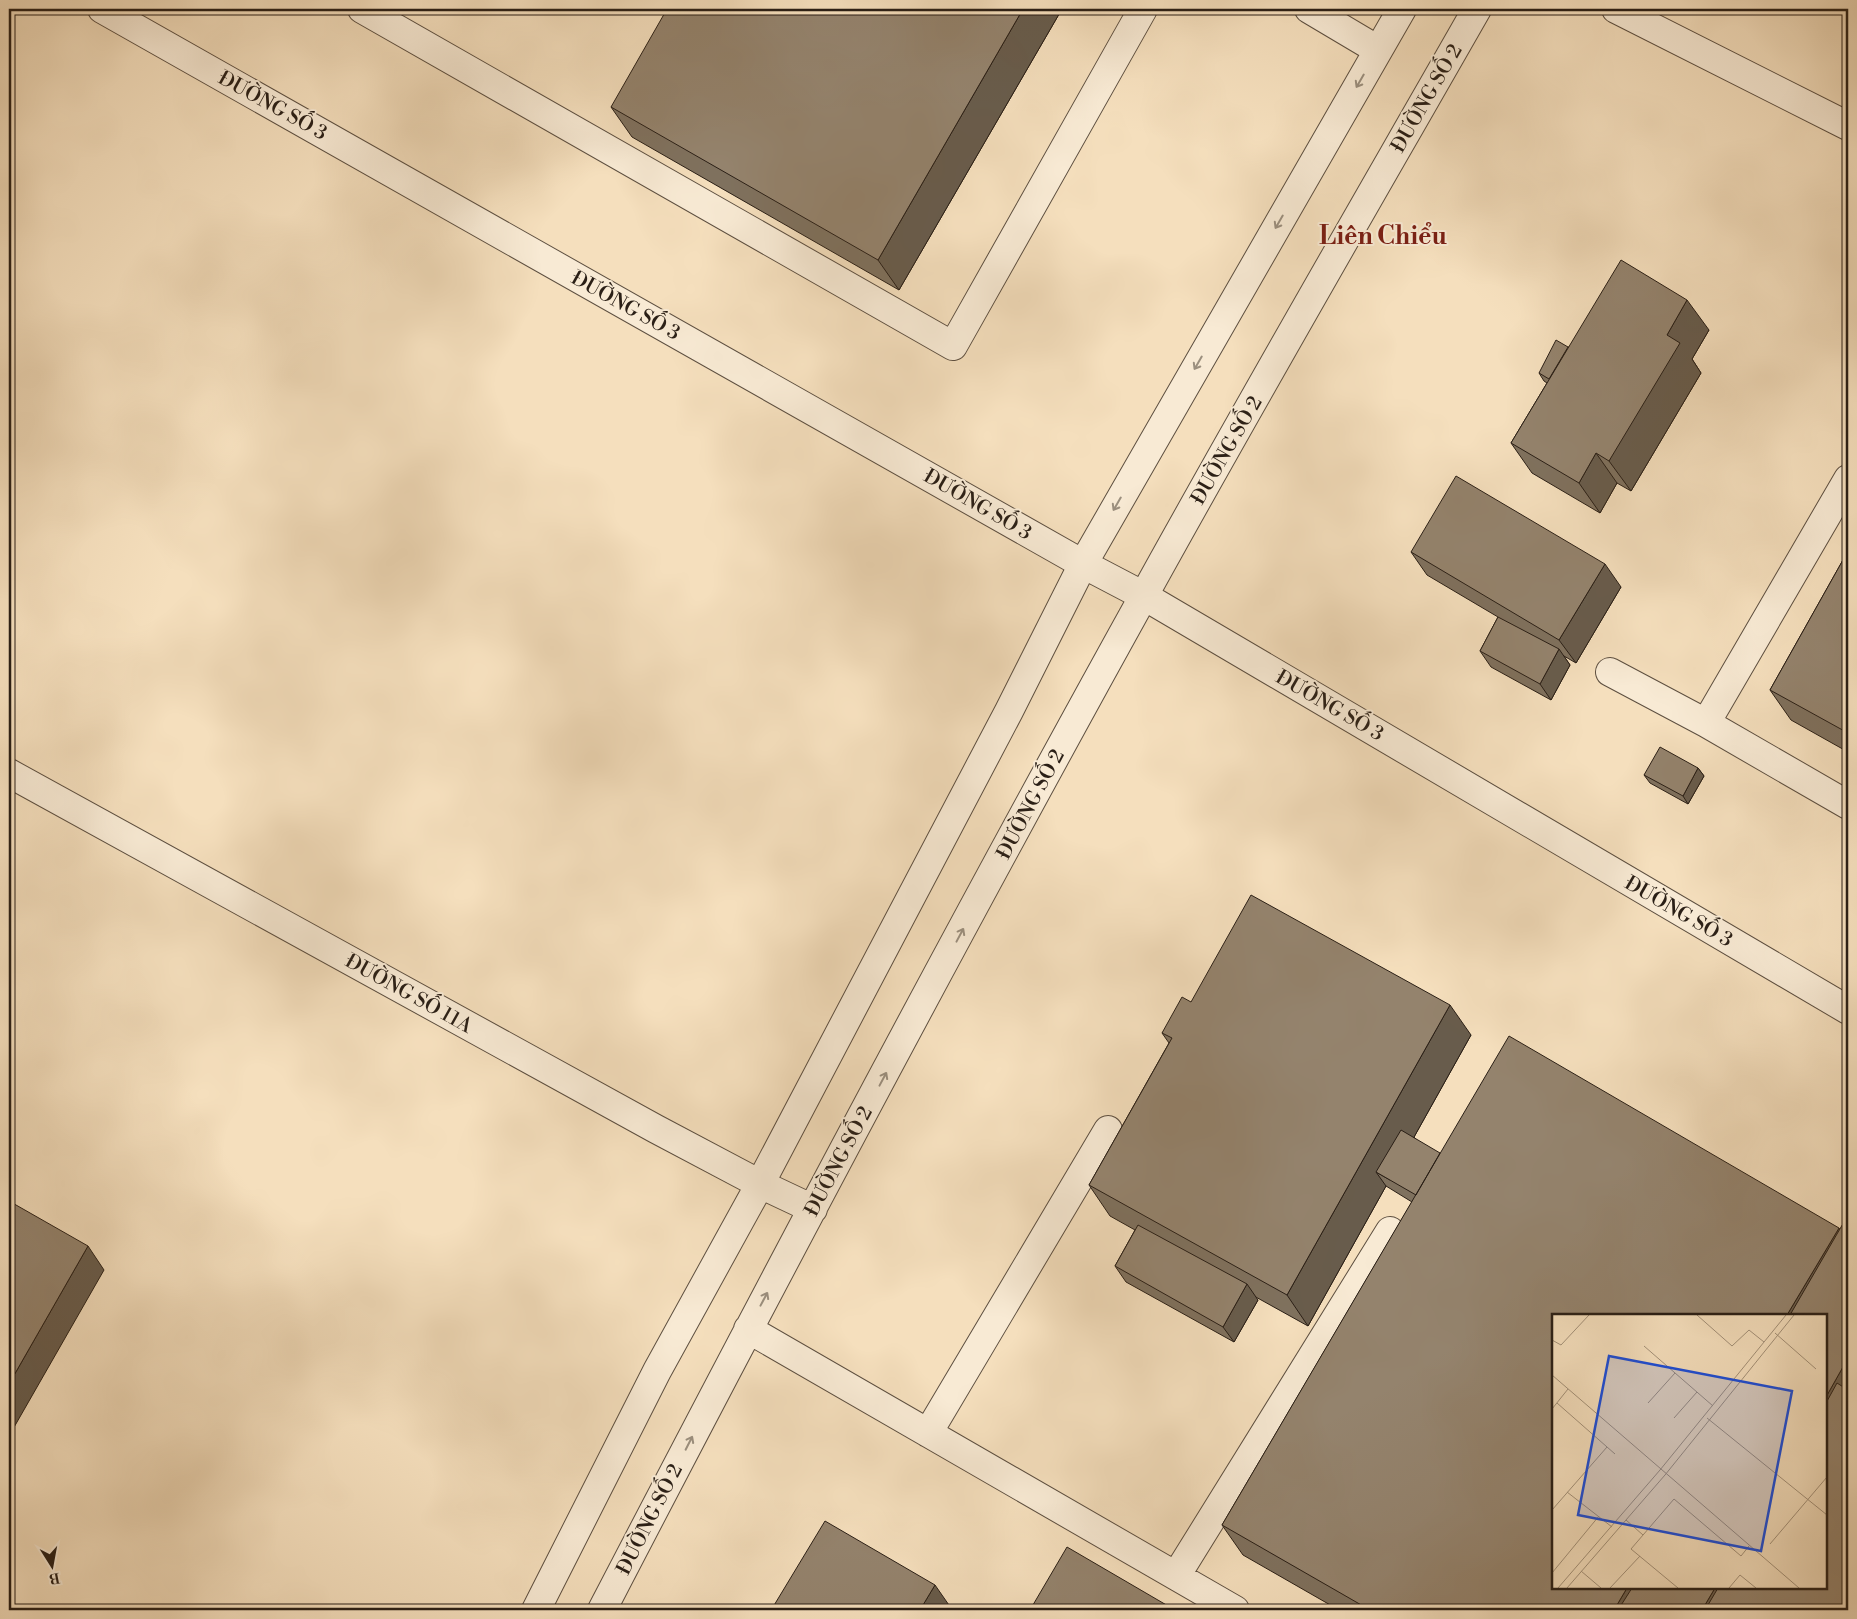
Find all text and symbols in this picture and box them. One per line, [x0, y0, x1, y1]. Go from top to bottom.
street label: ĐƯỜNG SỐ 2 [1383, 38, 1468, 157]
street label: ĐƯỜNG SỐ 3 [213, 63, 333, 147]
one-way arrow [1355, 74, 1365, 88]
one-way arrow [1274, 215, 1284, 229]
district label: Liên Chiểu [1319, 221, 1448, 252]
street label: ĐƯỜNG SỐ 3 [566, 263, 686, 347]
one-way arrow [1193, 356, 1203, 370]
street label: ĐƯỜNG SỐ 2 [1183, 390, 1268, 509]
street label: ĐƯỜNG SỐ 3 [919, 461, 1038, 546]
one-way arrow [1112, 496, 1122, 511]
street label: ĐƯỜNG SỐ 3 [1271, 662, 1390, 747]
street label: ĐƯỜNG SỐ 2 [988, 743, 1071, 864]
street label: ĐƯỜNG SỐ 3 [1620, 868, 1739, 953]
one-way arrow [955, 928, 965, 943]
street label: ĐƯỜNG SỐ 11A [340, 946, 479, 1040]
one-way arrow [878, 1071, 888, 1086]
street label: ĐƯỜNG SỐ 2 [796, 1100, 879, 1221]
one-way arrow [759, 1291, 769, 1306]
inset map [1552, 1314, 1827, 1589]
one-way arrow [684, 1435, 694, 1450]
street label: ĐƯỜNG SỐ 2 [608, 1458, 689, 1579]
north arrow [28, 1542, 78, 1592]
text: B [47, 1568, 61, 1588]

